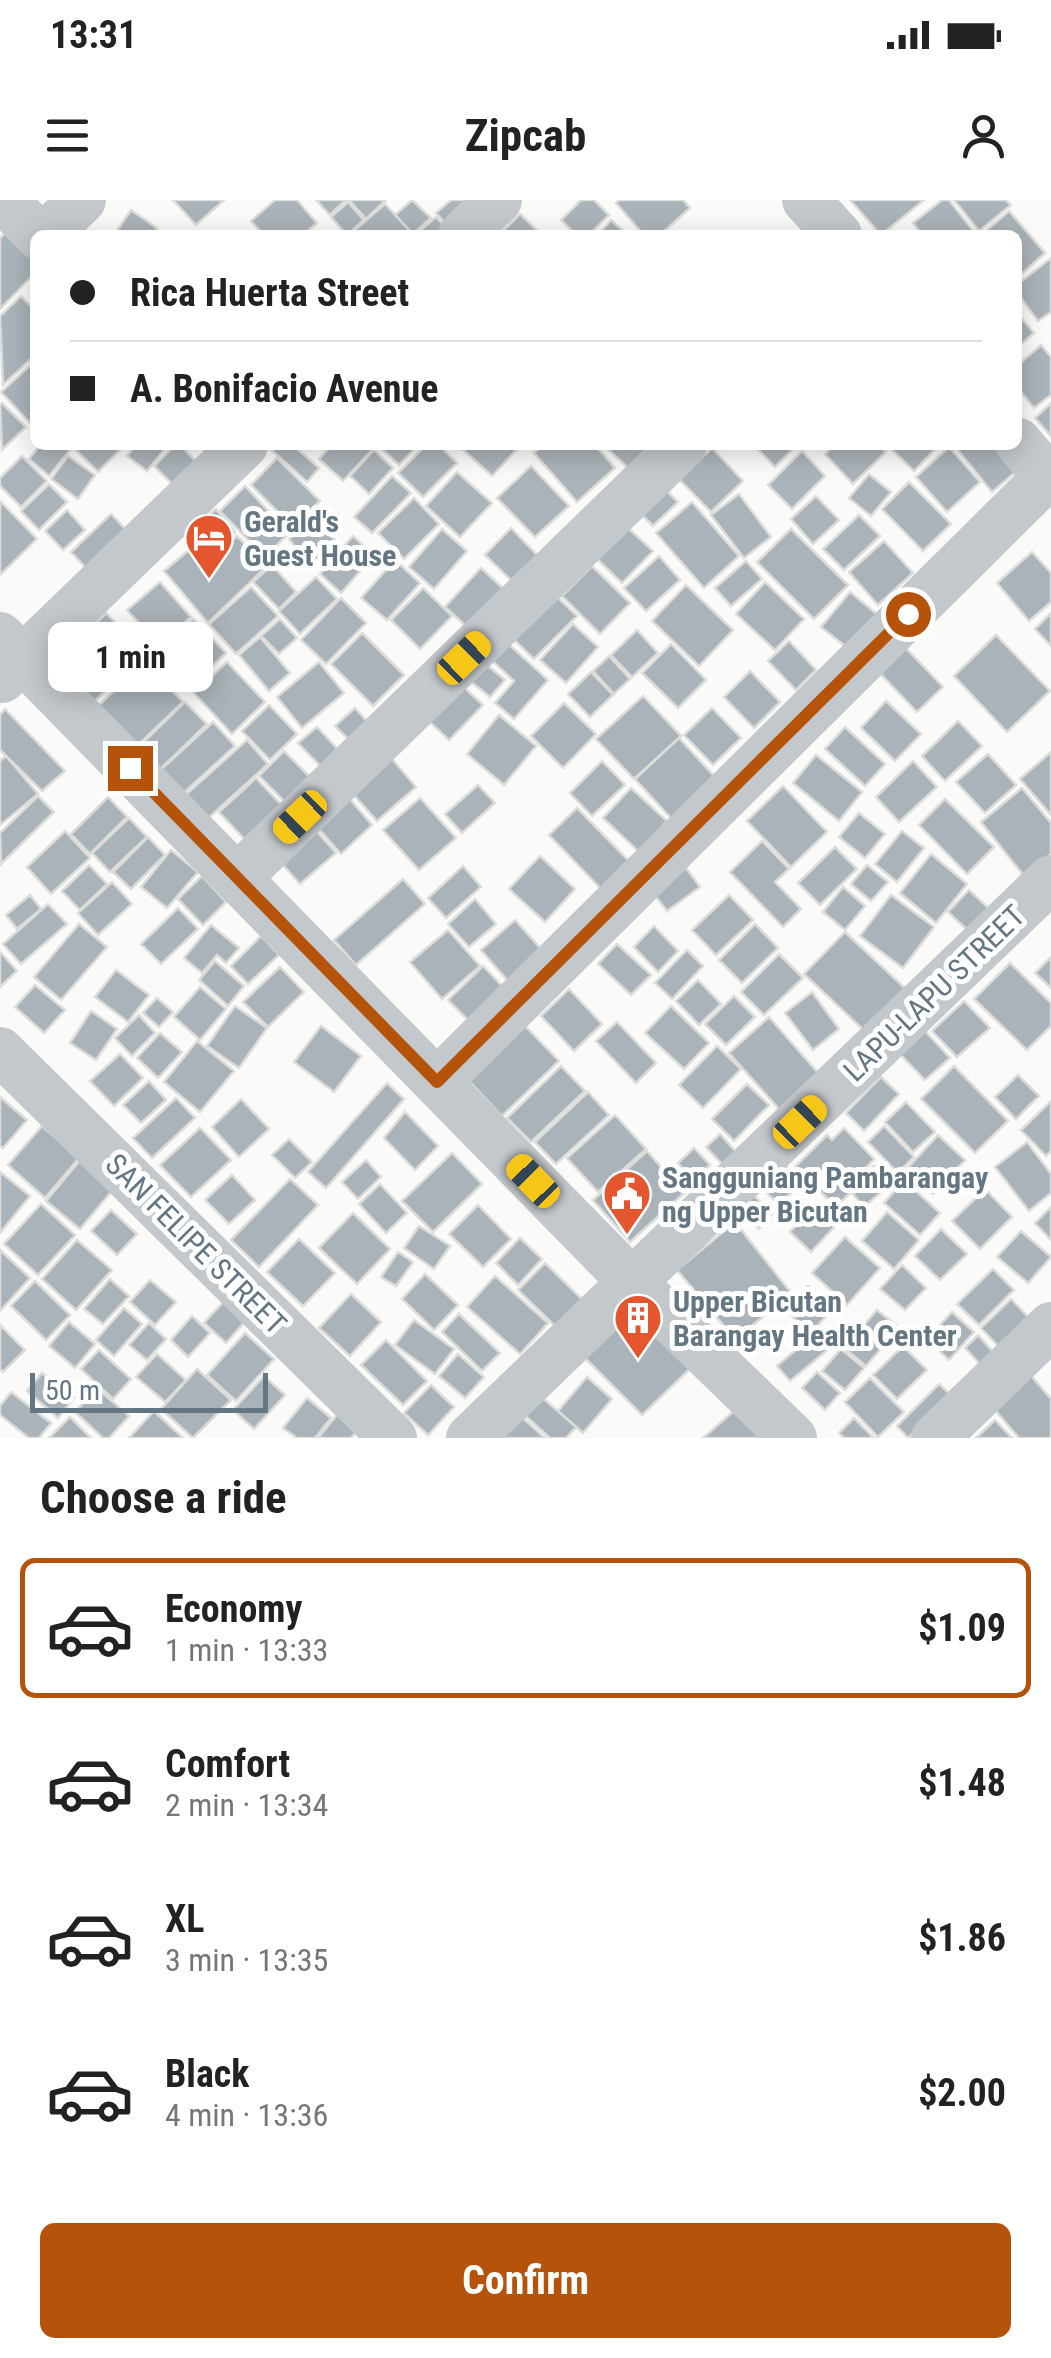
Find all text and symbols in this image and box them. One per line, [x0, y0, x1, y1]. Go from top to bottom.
text: 13:31 [50, 13, 137, 57]
icon: menu [40, 108, 95, 163]
icon: person [956, 108, 1011, 163]
text: Zipcab [465, 109, 586, 162]
text: Rica Huerta Street [130, 271, 409, 315]
text: A. Bonifacio Avenue [130, 367, 438, 411]
place label: Gerald's Guest House [244, 504, 396, 573]
hotel icon: Gerald's Guest House [183, 512, 235, 580]
route start [886, 592, 931, 637]
callout: 1 min [48, 623, 212, 693]
car [432, 626, 496, 690]
text: 1 min [95, 638, 166, 676]
route end [108, 746, 153, 791]
car [268, 785, 332, 849]
street label: LAPU-LAPU STREET [836, 898, 1032, 1088]
car [768, 1090, 832, 1154]
street label: SAN FELIPE STREET [99, 1147, 293, 1341]
car [501, 1149, 565, 1213]
place label: Sangguniang Pambarangay ng Upper Bicutan [662, 1160, 989, 1229]
public building icon: Sangguniang Pambarangay ng Upper Bicutan [601, 1168, 653, 1236]
place label: Upper Bicutan Barangay Health Center [673, 1284, 957, 1353]
building icon: Upper Bicutan Barangay Health Center [612, 1292, 664, 1360]
scale bar [30, 1368, 268, 1412]
text: 50 m [45, 1374, 100, 1407]
text: Choose a ride [40, 1471, 287, 1524]
icon: car [45, 1583, 135, 1673]
text: Economy [165, 1587, 302, 1631]
text: $1.09 [918, 1606, 1006, 1650]
text: 1 min · 13:33 [165, 1631, 328, 1669]
icon: car [45, 1738, 135, 1828]
text: Comfort [165, 1742, 290, 1786]
text: $1.48 [918, 1761, 1006, 1805]
text: 2 min · 13:34 [165, 1786, 328, 1824]
icon: car [45, 1893, 135, 1983]
text: XL [165, 1897, 204, 1941]
text: $1.86 [918, 1916, 1006, 1960]
text: 3 min · 13:35 [165, 1941, 328, 1979]
icon: car [45, 2048, 135, 2138]
text: Black [165, 2052, 249, 2096]
text: $2.00 [918, 2071, 1006, 2115]
text: 4 min · 13:36 [165, 2096, 328, 2134]
button: Confirm [40, 2223, 1011, 2338]

